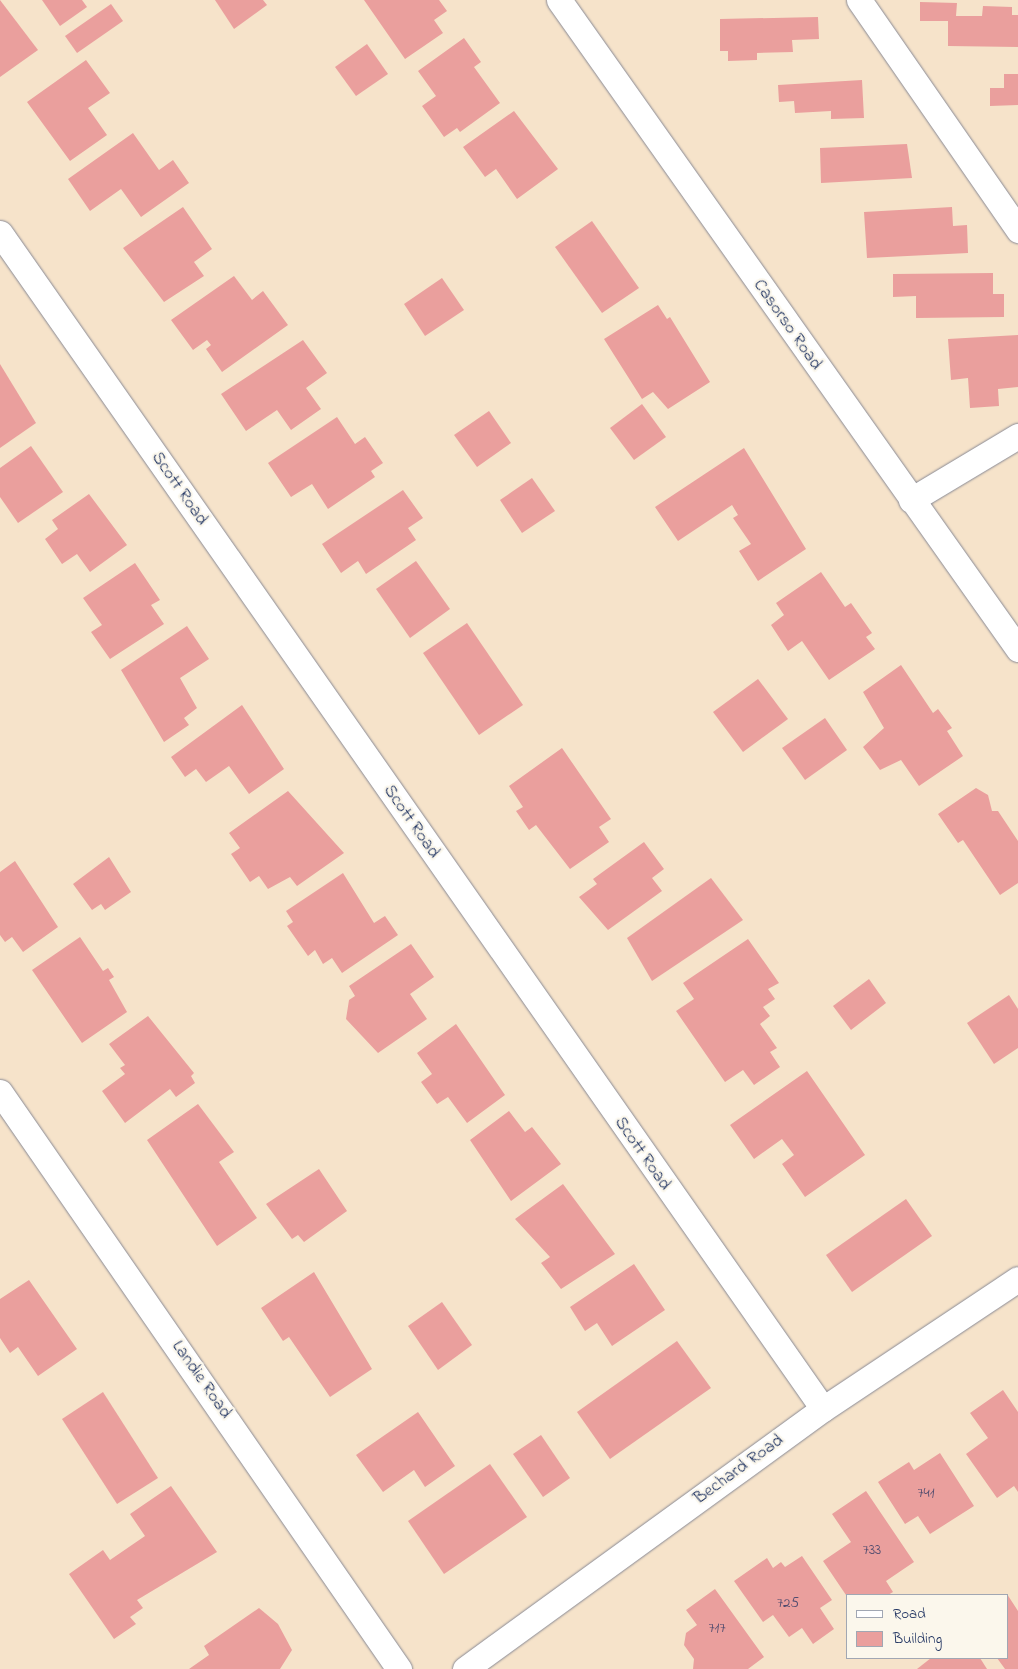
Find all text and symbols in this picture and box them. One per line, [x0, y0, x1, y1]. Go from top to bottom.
street label: Casorso Road [748, 275, 826, 375]
street label: Scott Road [146, 448, 212, 530]
street label: Scott Road [378, 781, 444, 863]
street label: Scott Road [609, 1113, 675, 1195]
street label: Landie Road [166, 1337, 236, 1423]
street label: Bechard Road [690, 1430, 788, 1510]
house number: 741 [917, 1485, 935, 1503]
house number: 733 [863, 1542, 881, 1560]
legend [846, 1594, 1008, 1659]
house number: 725 [777, 1595, 799, 1613]
text: Road [893, 1603, 926, 1625]
house number: 717 [708, 1620, 726, 1638]
text: Building [893, 1628, 942, 1650]

